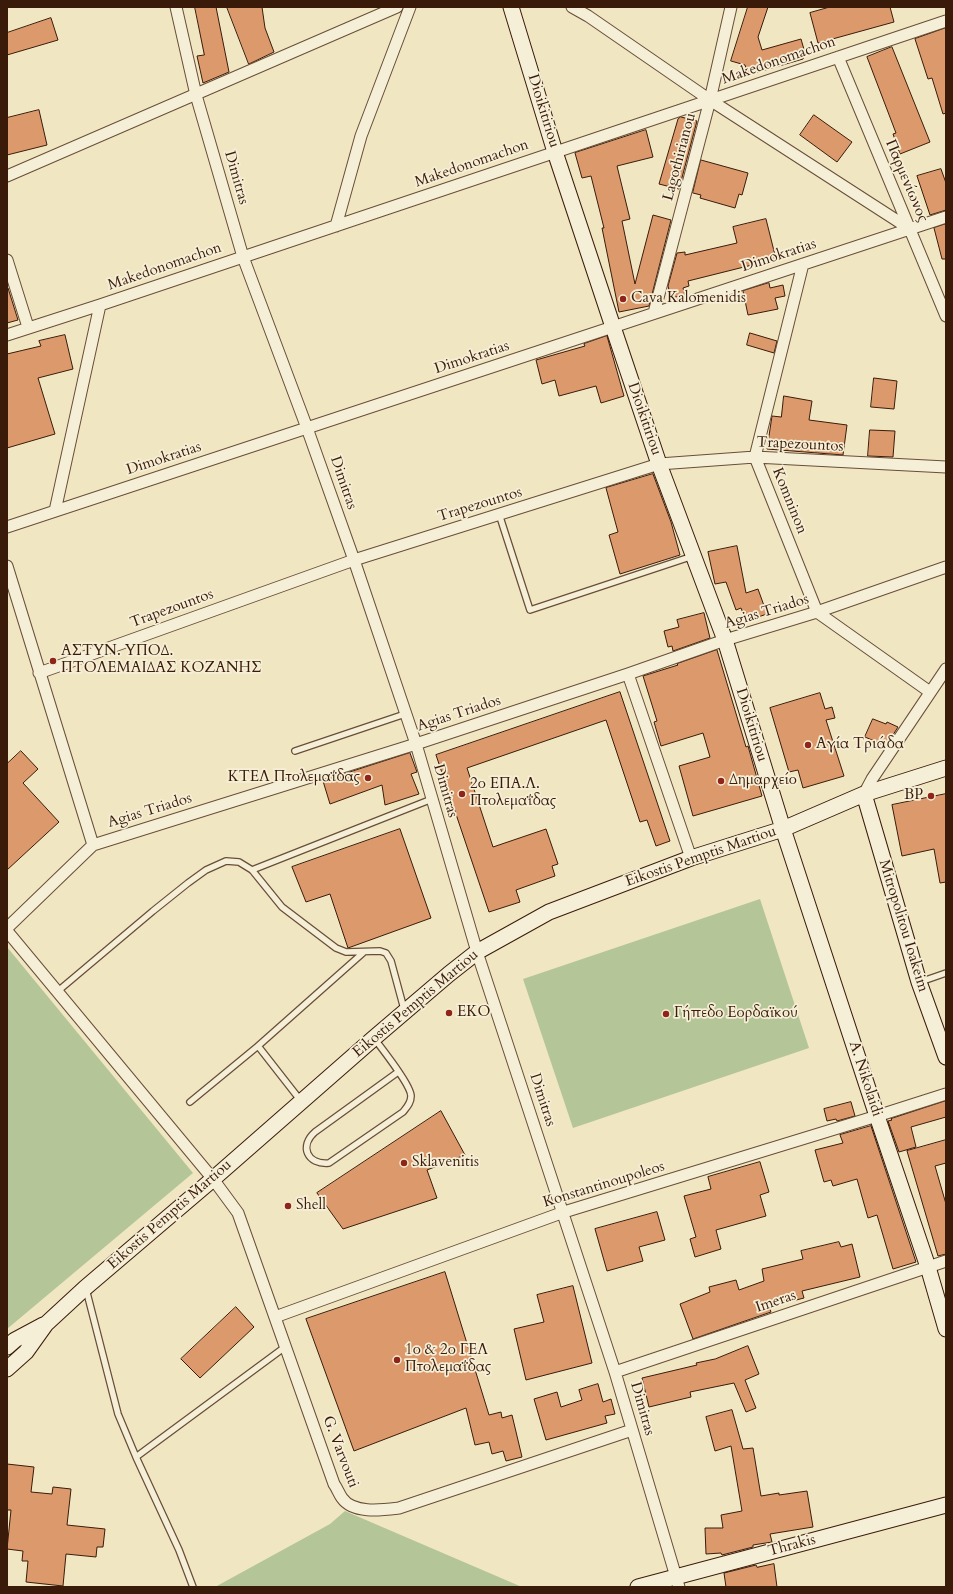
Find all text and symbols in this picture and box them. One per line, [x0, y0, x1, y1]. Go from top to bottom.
street label: Makedonomachon [720, 33, 838, 89]
street label: Dioikitiriou [523, 72, 563, 150]
street label: Lagothirianou [660, 111, 700, 203]
street label: Makedonomachon [413, 136, 531, 192]
street label: Παρμενίωνος [881, 137, 931, 225]
street label: Dimitras [220, 149, 252, 207]
street label: Dimokratias [739, 235, 819, 277]
street label: Makedonomachon [106, 239, 224, 295]
place label: Cava Kalomenidis [631, 290, 746, 308]
marker: Cava Kalomenidis [618, 294, 628, 304]
street label: Dimokratias [432, 337, 512, 379]
street label: Dioikitiriou [623, 380, 665, 458]
street label: Trapezountos [756, 434, 844, 456]
street label: Dimokratias [124, 438, 204, 480]
street label: Dimitras [326, 454, 360, 512]
street label: Komninon [768, 465, 810, 537]
street label: Trapezountos [436, 484, 524, 526]
street label: Trapezountos [128, 586, 216, 632]
street label: Agias Triados [723, 591, 811, 633]
place label: ΑΣΤΥΝ. ΥΠΟΔ. ΠΤΟΛΕΜΑΙΔΑΣ ΚΟΖΑΝΗΣ [61, 643, 261, 678]
marker: ΑΣΤΥΝ. ΥΠΟΔ. ΠΤΟΛΕΜΑΙΔΑΣ ΚΟΖΑΝΗΣ [48, 656, 58, 666]
street label: Dioikitiriou [731, 686, 771, 764]
street label: Agias Triados [415, 692, 503, 736]
place label: Αγία Τριάδα [816, 736, 904, 754]
marker: Αγία Τριάδα [803, 740, 813, 750]
street label: Dimitras [429, 762, 461, 820]
place label: ΚΤΕΛ Πτολεμαΐδας [228, 769, 360, 787]
place label: Δημαρχείο [729, 772, 797, 790]
marker: ΚΤΕΛ Πτολεμαΐδας [363, 773, 373, 783]
place label: 2ο ΕΠΑ.Λ. Πτολεμαΐδας [470, 776, 556, 811]
marker: Δημαρχείο [716, 776, 726, 786]
place label: BP [904, 787, 923, 805]
marker: 2ο ΕΠΑ.Λ. Πτολεμαΐδας [457, 789, 467, 799]
street label: Agias Triados [106, 790, 194, 832]
marker: BP [926, 791, 936, 801]
street label: Eikostis Pemptis Martiou [623, 823, 779, 891]
street label: Mitropolitou Ioakeim [874, 858, 932, 994]
street label: Eikostis Pemptis Martiou [350, 946, 482, 1062]
place label: EKO [457, 1004, 490, 1022]
place label: Γήπεδο Εορδαϊκού [674, 1005, 798, 1023]
marker: EKO [444, 1008, 454, 1018]
marker: Γήπεδο Εορδαϊκού [661, 1009, 671, 1019]
street label: A. Nikolaidi [844, 1039, 886, 1119]
street label: Dimitras [525, 1071, 559, 1129]
place label: Sklavenitis [412, 1154, 479, 1172]
street label: Eikostis Pemptis Martiou [104, 1156, 236, 1274]
marker: Sklavenitis [399, 1158, 409, 1168]
street label: Konstantinoupoleos [541, 1158, 667, 1212]
place label: Shell [296, 1197, 326, 1215]
marker: Shell [283, 1201, 293, 1211]
street label: Imeras [753, 1287, 799, 1317]
place label: 1ο & 2ο ΓΕΛ Πτολεμαΐδας [405, 1342, 491, 1377]
marker: 1ο & 2ο ΓΕΛ Πτολεμαΐδας [392, 1355, 402, 1365]
street label: Dimitras [626, 1380, 658, 1438]
street label: G. Varvouti [318, 1413, 362, 1491]
street label: Thrakis [766, 1531, 818, 1561]

